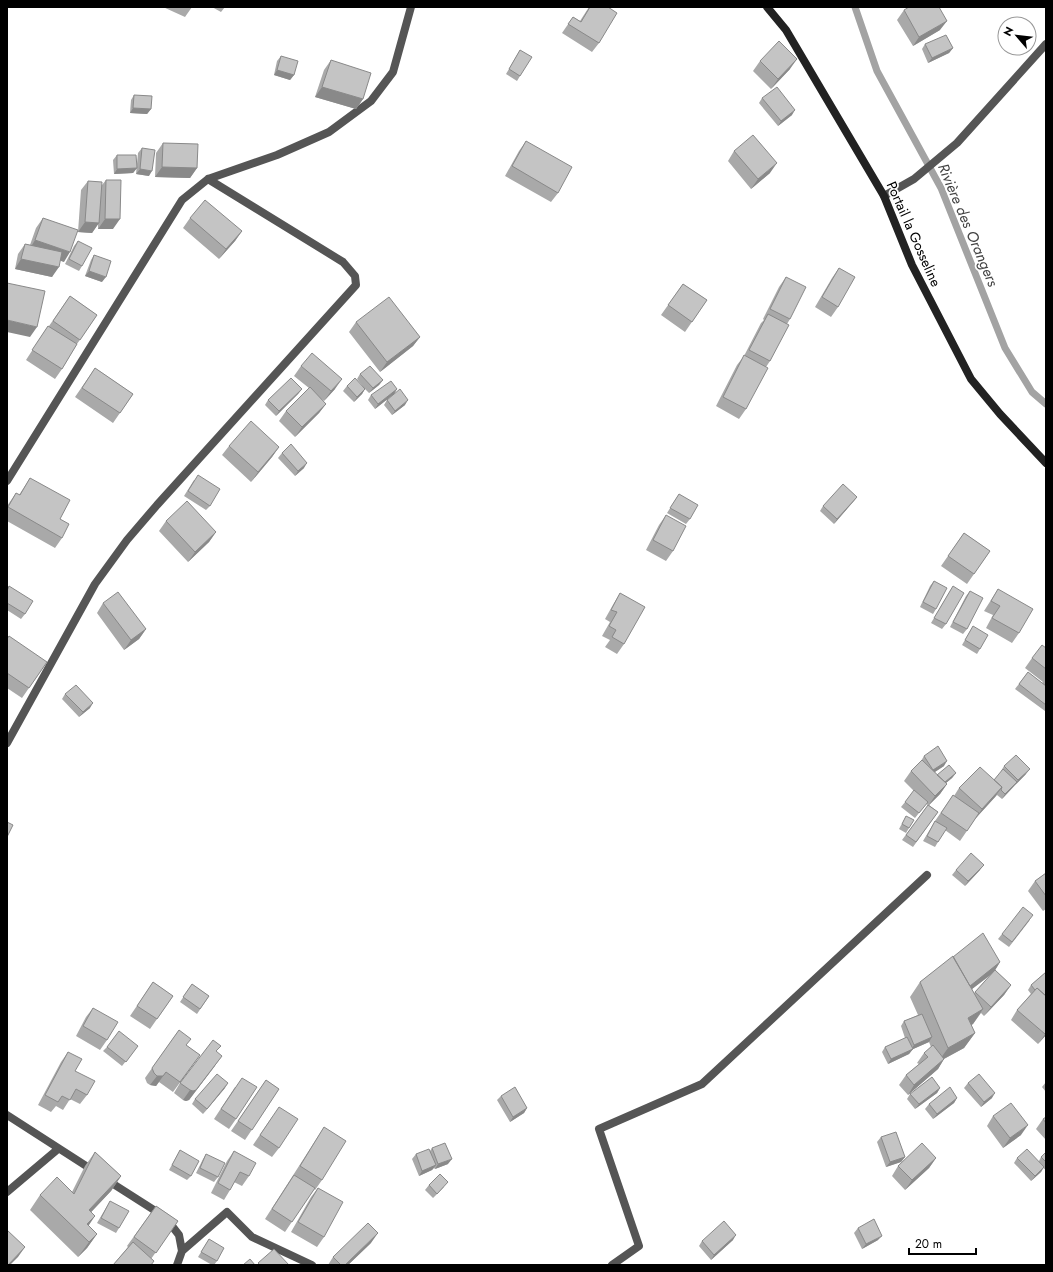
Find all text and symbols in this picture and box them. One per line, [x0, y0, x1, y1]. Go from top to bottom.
north arrow [997, 16, 1037, 56]
text: N [999, 24, 1017, 39]
water label: Rivière des Orangers [932, 160, 1004, 290]
street label: Portail la Gosseline [882, 178, 946, 290]
scale bar [909, 1230, 976, 1256]
text: 20 m [915, 1235, 942, 1253]

